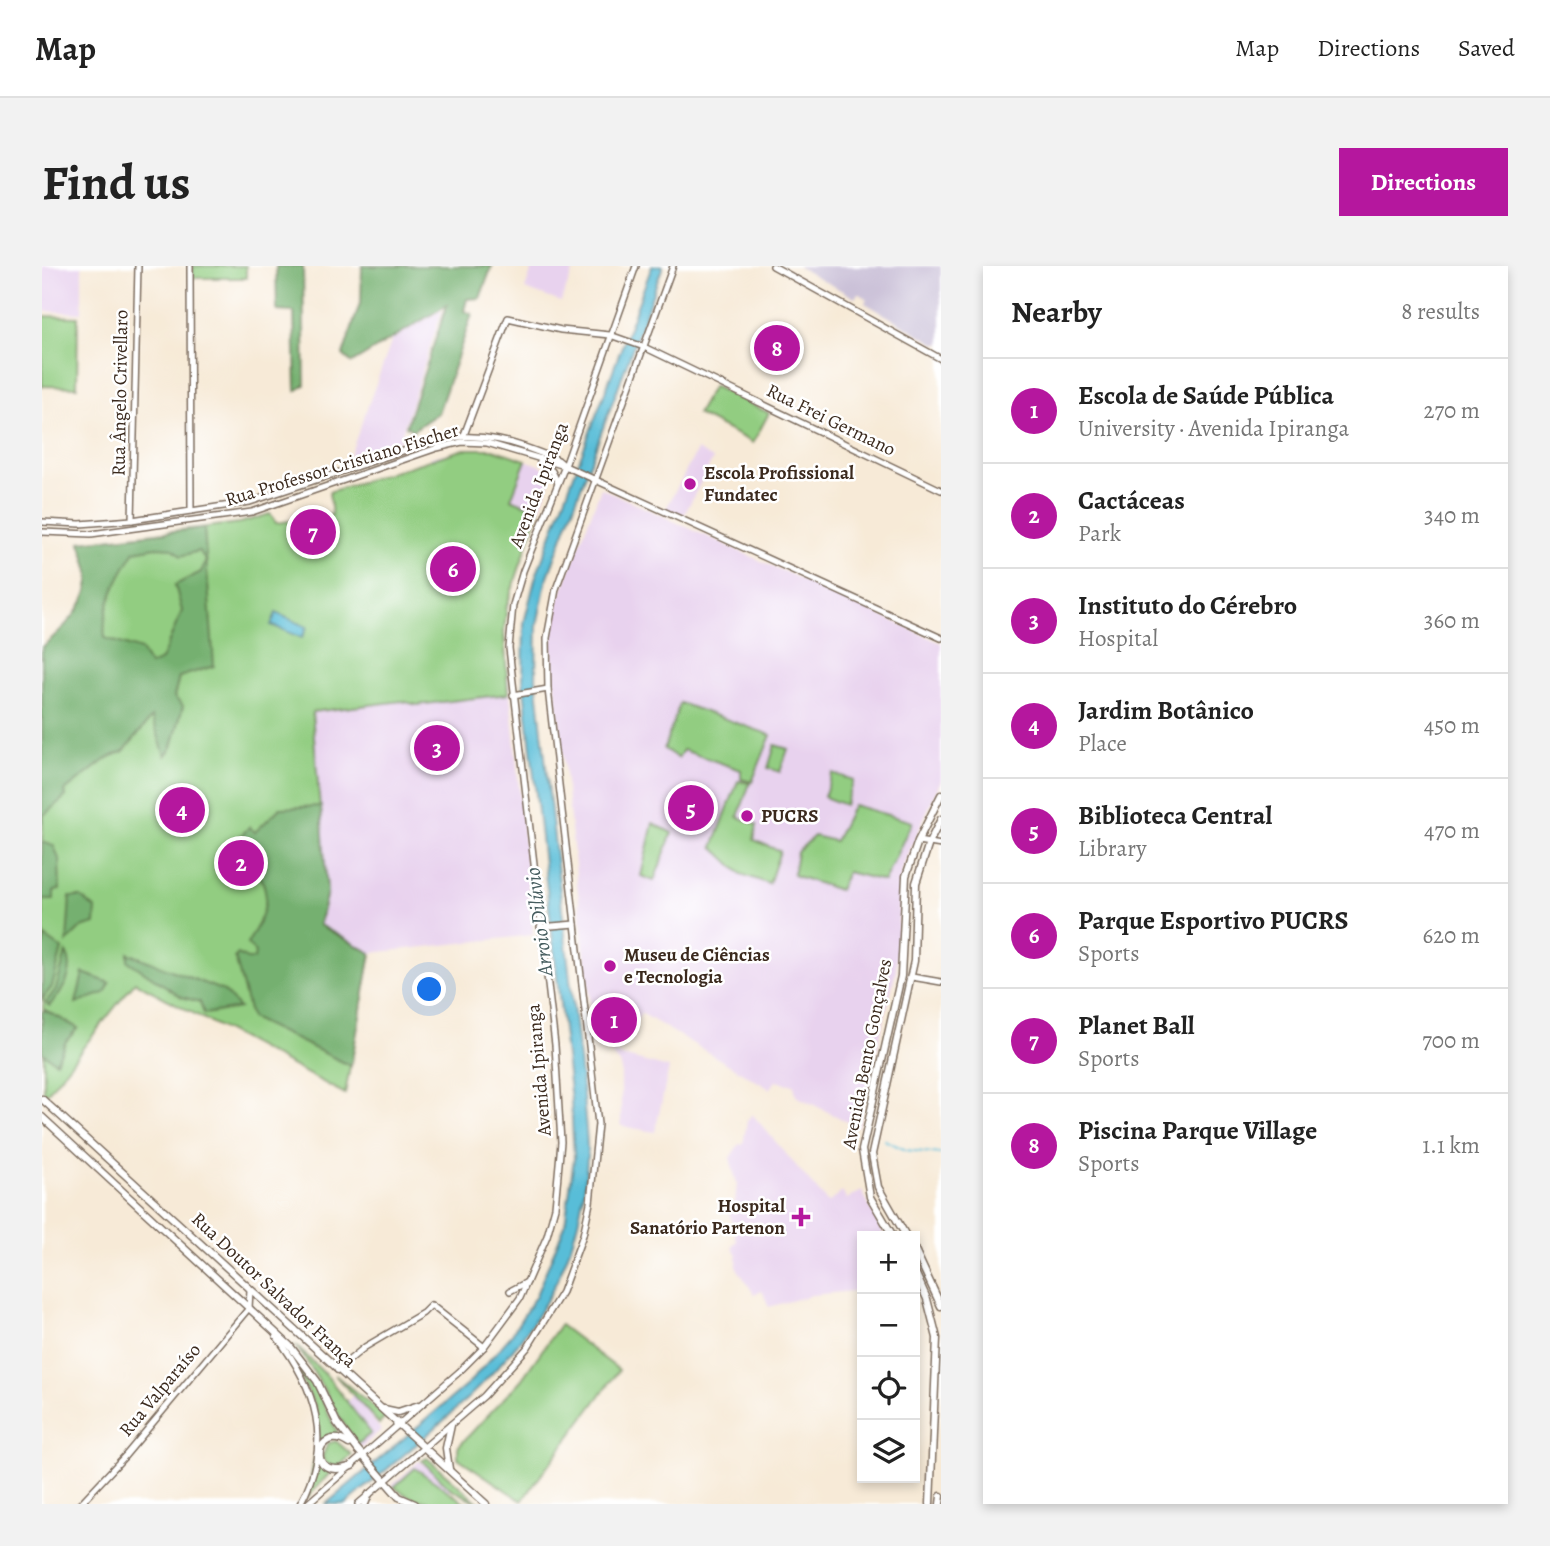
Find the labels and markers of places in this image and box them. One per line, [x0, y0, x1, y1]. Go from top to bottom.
pin: 8 [754, 322, 800, 374]
place label: Escola Profissional Fundatec [704, 460, 854, 508]
marker: Escola Profissional Fundatec [682, 476, 698, 492]
pin: 7 [290, 506, 336, 558]
pin: 6 [430, 543, 476, 595]
pin: 3 [414, 722, 460, 774]
pin: 5 [668, 782, 714, 834]
pin: 4 [159, 784, 205, 836]
place label: PUCRS [761, 803, 819, 829]
marker: PUCRS [739, 808, 755, 824]
pin: 2 [218, 837, 264, 889]
place label: Museu de Ciências e Tecnologia [624, 942, 770, 990]
marker: Museu de Ciências e Tecnologia [602, 958, 618, 974]
pin: 1 [591, 994, 637, 1046]
place label: Hospital Sanatório Partenon [630, 1193, 785, 1241]
marker: Hospital Sanatório Partenon [791, 1207, 811, 1227]

